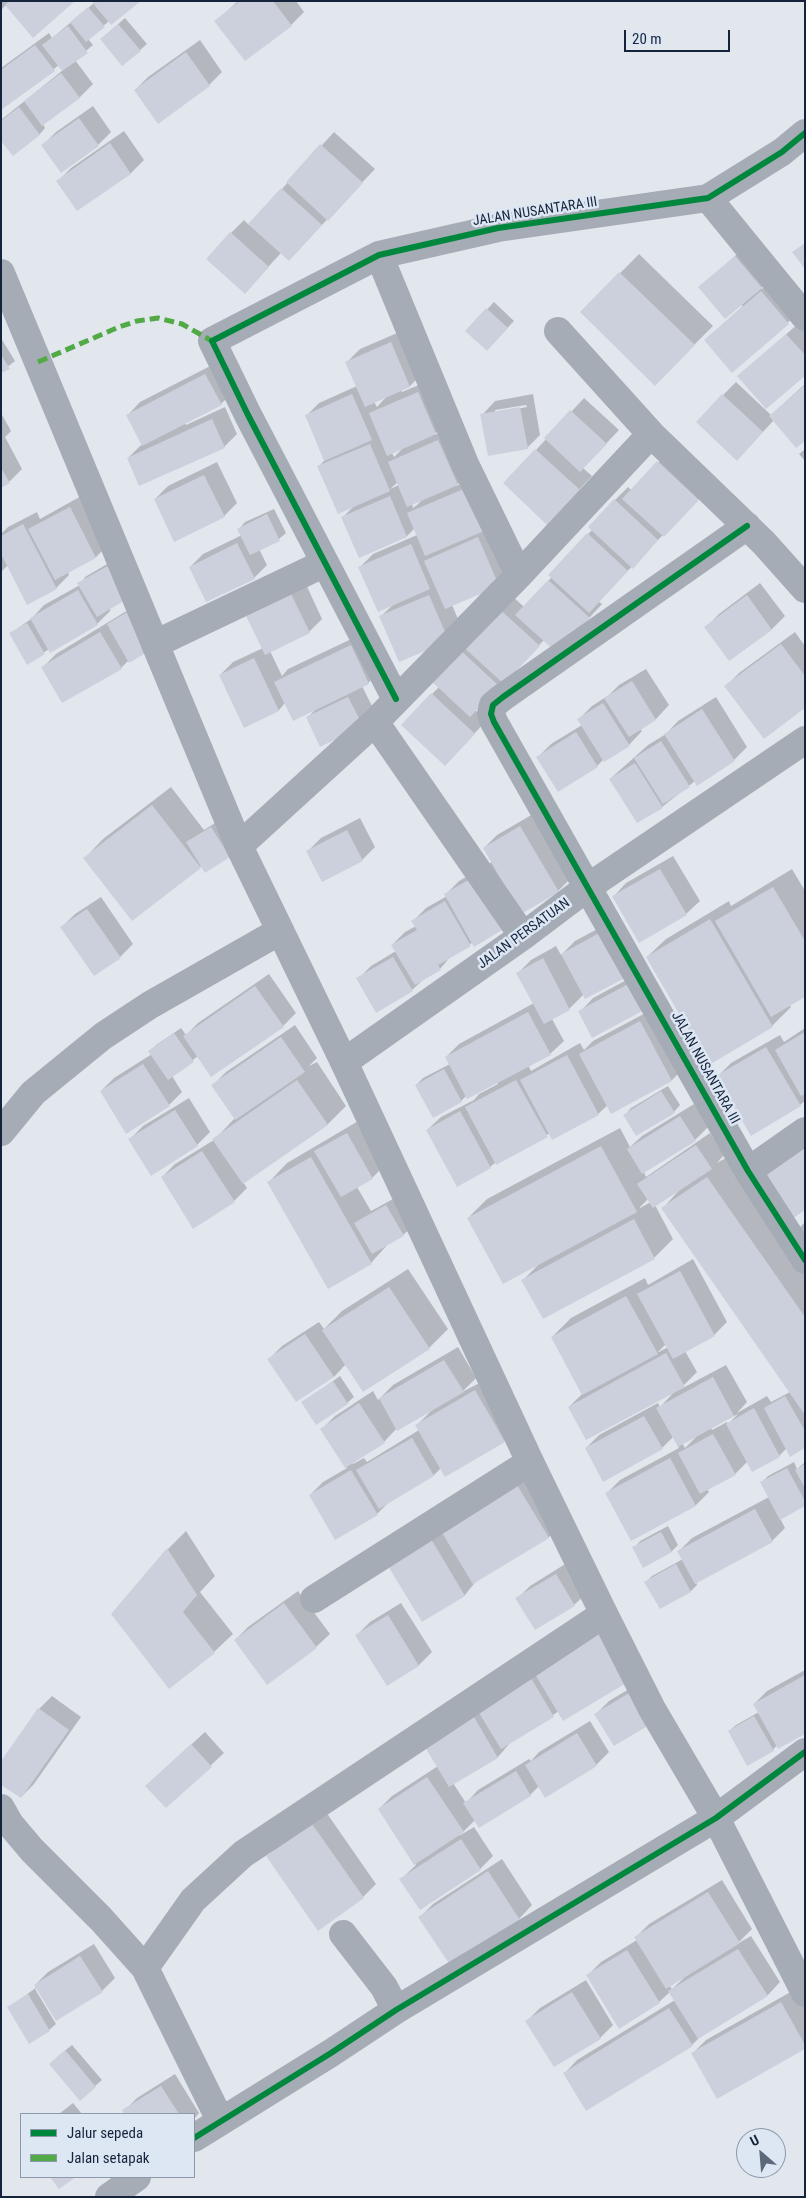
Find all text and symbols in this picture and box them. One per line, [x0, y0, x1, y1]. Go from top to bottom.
scale bar [626, 20, 732, 52]
text: 20 m [632, 30, 662, 48]
street label: JALAN NUSANTARA III [472, 194, 598, 230]
street label: JALAN PERSATUAN [475, 895, 573, 973]
street label: JALAN NUSANTARA III [667, 1009, 743, 1127]
legend [20, 2113, 195, 2178]
text: Jalur sepeda [67, 2124, 143, 2142]
north arrow [736, 2128, 786, 2178]
text: U [747, 2132, 762, 2149]
text: Jalan setapak [67, 2149, 150, 2167]

